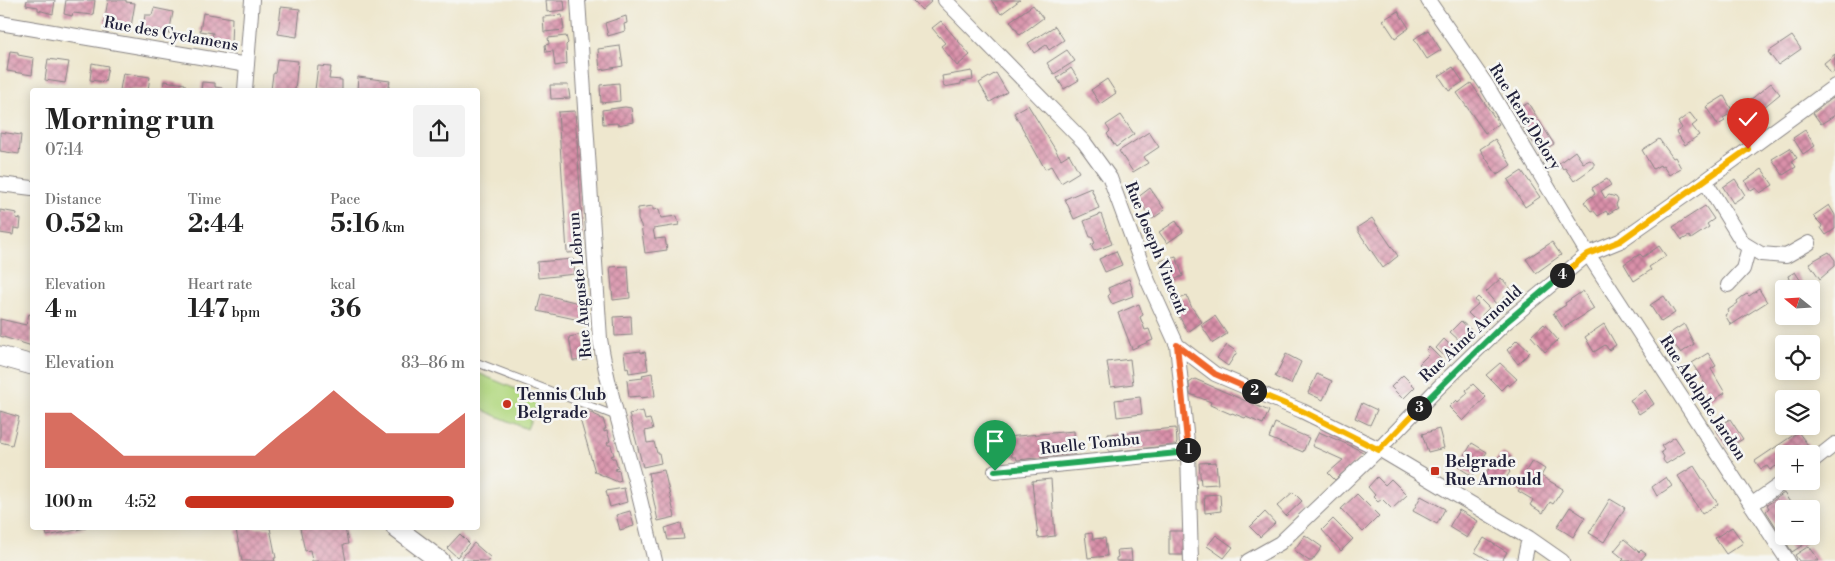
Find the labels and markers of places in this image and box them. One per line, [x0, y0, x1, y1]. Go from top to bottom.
pin [1727, 98, 1769, 149]
pin: 4 [1550, 262, 1574, 288]
pin: 2 [1242, 378, 1266, 404]
place label: Tennis Club Belgrade [517, 385, 606, 423]
pin: 3 [1406, 396, 1432, 420]
marker: Tennis Club Belgrade [501, 398, 513, 410]
pin [974, 420, 1016, 471]
pin: 1 [1176, 438, 1200, 462]
place label: Belgrade Rue Arnould [1445, 452, 1542, 490]
marker: Belgrade Rue Arnould [1429, 465, 1441, 477]

